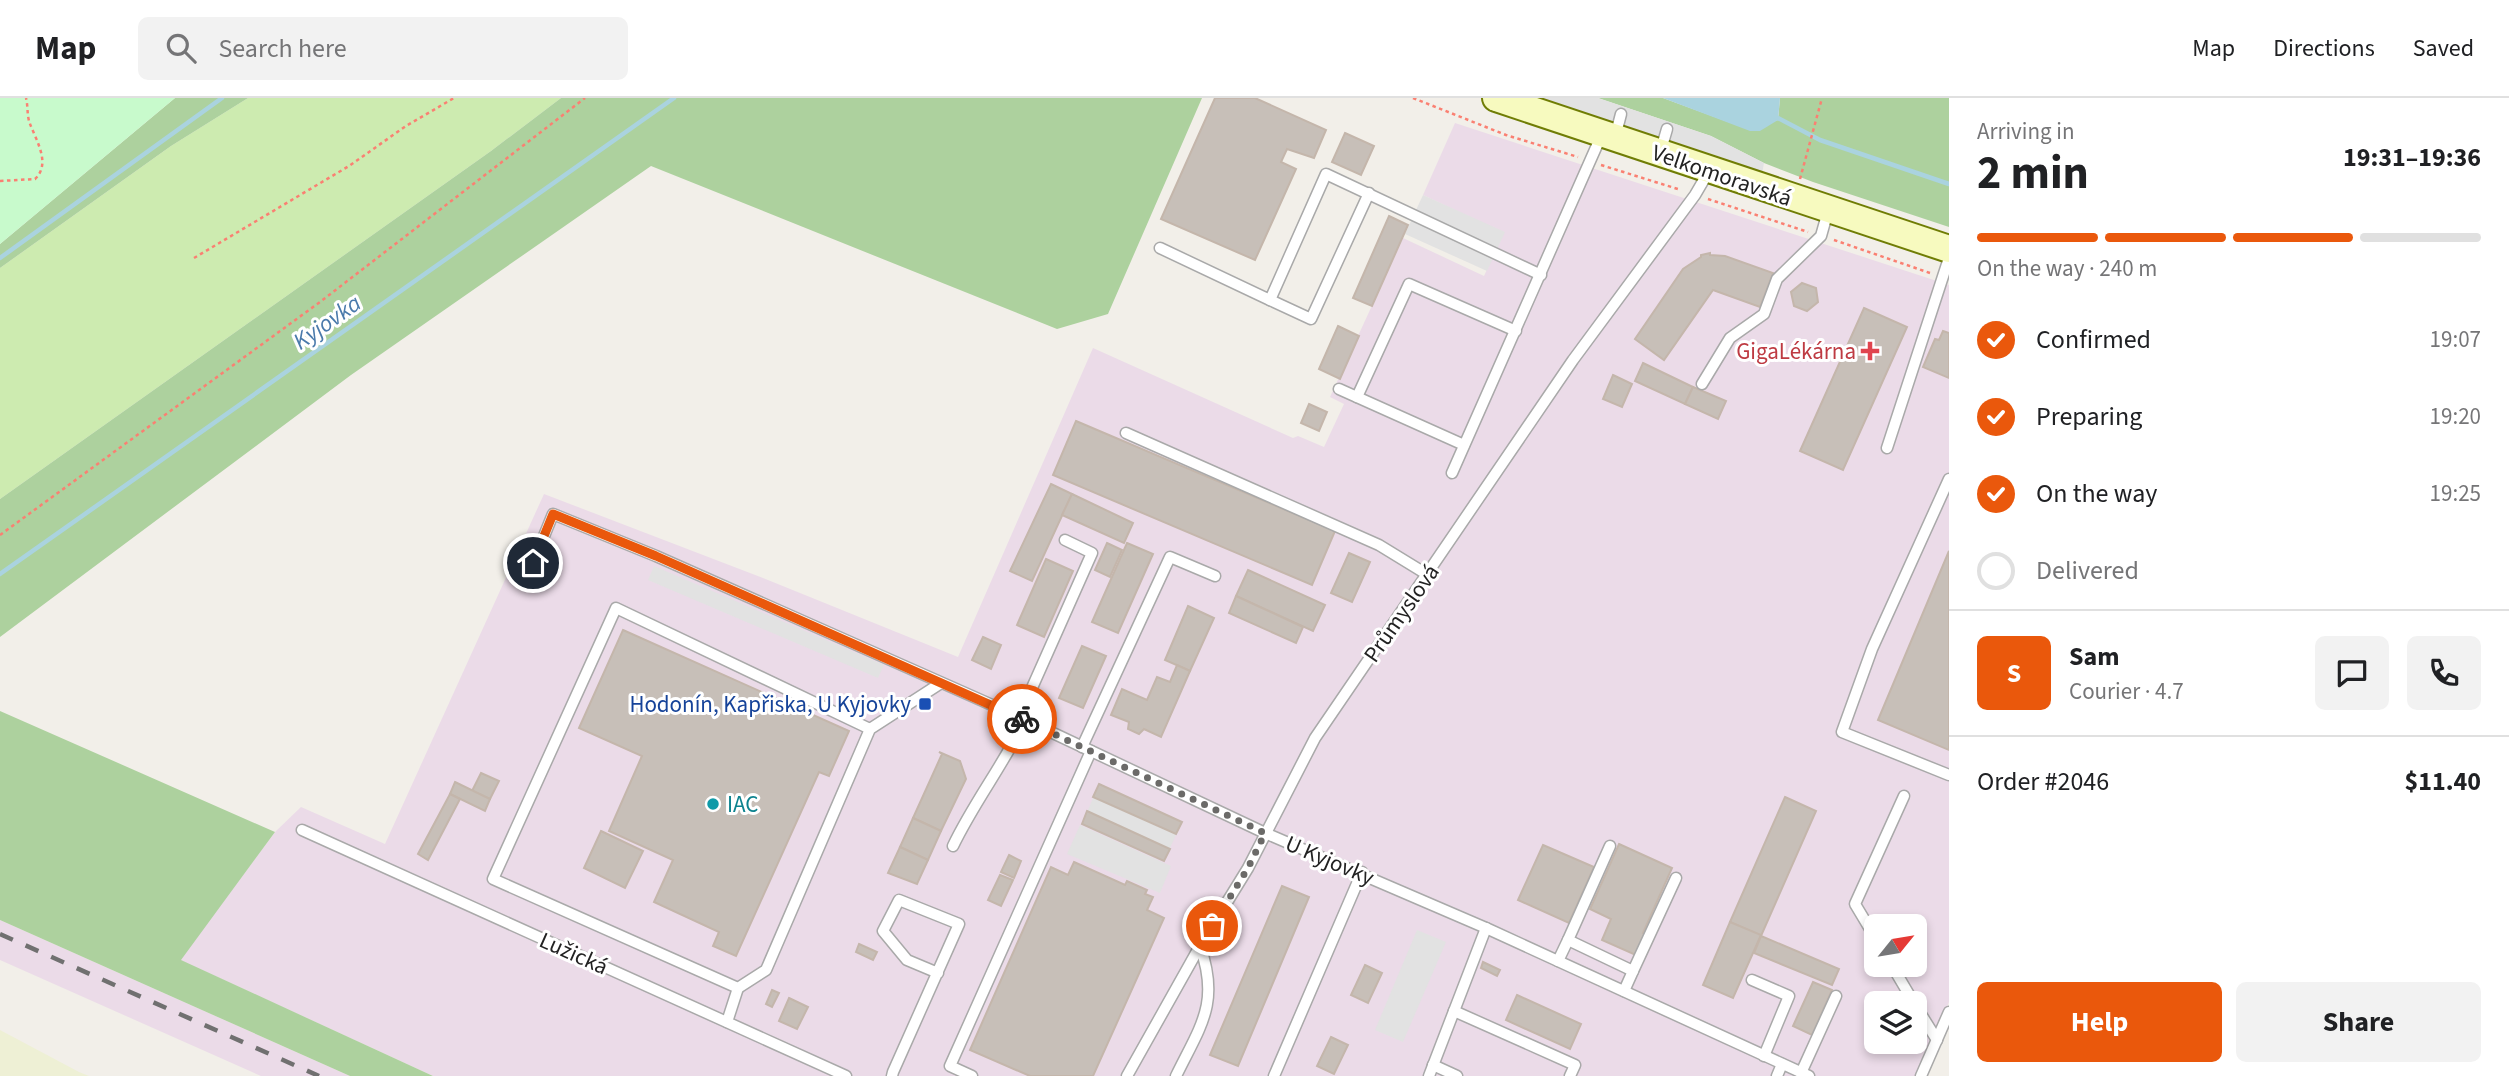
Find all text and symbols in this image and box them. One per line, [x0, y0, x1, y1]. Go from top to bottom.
search box [138, 17, 628, 80]
text: Map [35, 25, 96, 72]
icon: search [162, 29, 200, 67]
text: Search here [218, 30, 347, 67]
text: Map [2192, 31, 2235, 66]
text: Directions [2273, 31, 2375, 66]
text: Saved [2413, 31, 2474, 66]
text: Arriving in [1977, 115, 2075, 148]
street label: Velkomoravská [1647, 136, 1796, 215]
text: 19:31–19:36 [2343, 139, 2481, 176]
text: 2 min [1977, 141, 2089, 206]
text: On the way · 240 m [1977, 252, 2157, 285]
water label: Kyjovka [286, 286, 369, 359]
icon: check [1977, 321, 2015, 359]
text: Confirmed [2036, 321, 2151, 358]
text: 19:07 [2430, 323, 2481, 356]
place label: GigaLékárna [1736, 335, 1856, 368]
marker: GigaLékárna [1862, 343, 1878, 359]
icon: check [1977, 398, 2015, 436]
text: Preparing [2036, 398, 2142, 435]
text: 19:20 [2430, 400, 2481, 433]
icon: check [1977, 475, 2015, 513]
text: On the way [2036, 475, 2157, 512]
text: 19:25 [2430, 477, 2481, 510]
pin [503, 533, 563, 593]
icon: home [514, 544, 552, 582]
text: Delivered [2036, 552, 2139, 589]
street label: Průmyslová [1355, 558, 1447, 669]
button: chat [2315, 636, 2389, 710]
button: phone [2407, 636, 2481, 710]
text: Sam [2069, 638, 2119, 675]
text: S [2007, 655, 2021, 692]
text: Courier · 4.7 [2069, 675, 2184, 708]
courier [987, 684, 1057, 754]
place label: Hodonín, Kapřiska, U Kyjovky [629, 688, 911, 721]
marker: Hodonín, Kapřiska, U Kyjovky [917, 696, 933, 712]
icon: bike [1003, 700, 1041, 738]
text: Order #2046 [1977, 763, 2109, 800]
text: $11.40 [2405, 763, 2481, 800]
place label: IAC [727, 788, 758, 821]
marker: IAC [705, 796, 721, 812]
street label: U Kyjovky [1280, 827, 1380, 894]
pin [1182, 896, 1242, 956]
icon: bag [1193, 907, 1231, 945]
north arrow [1864, 914, 1927, 976]
map controls [1864, 914, 1927, 1054]
street label: Lužická [534, 924, 613, 983]
button: Help [1977, 982, 2222, 1062]
button: Share [2236, 982, 2481, 1062]
button: layers [1864, 991, 1927, 1054]

